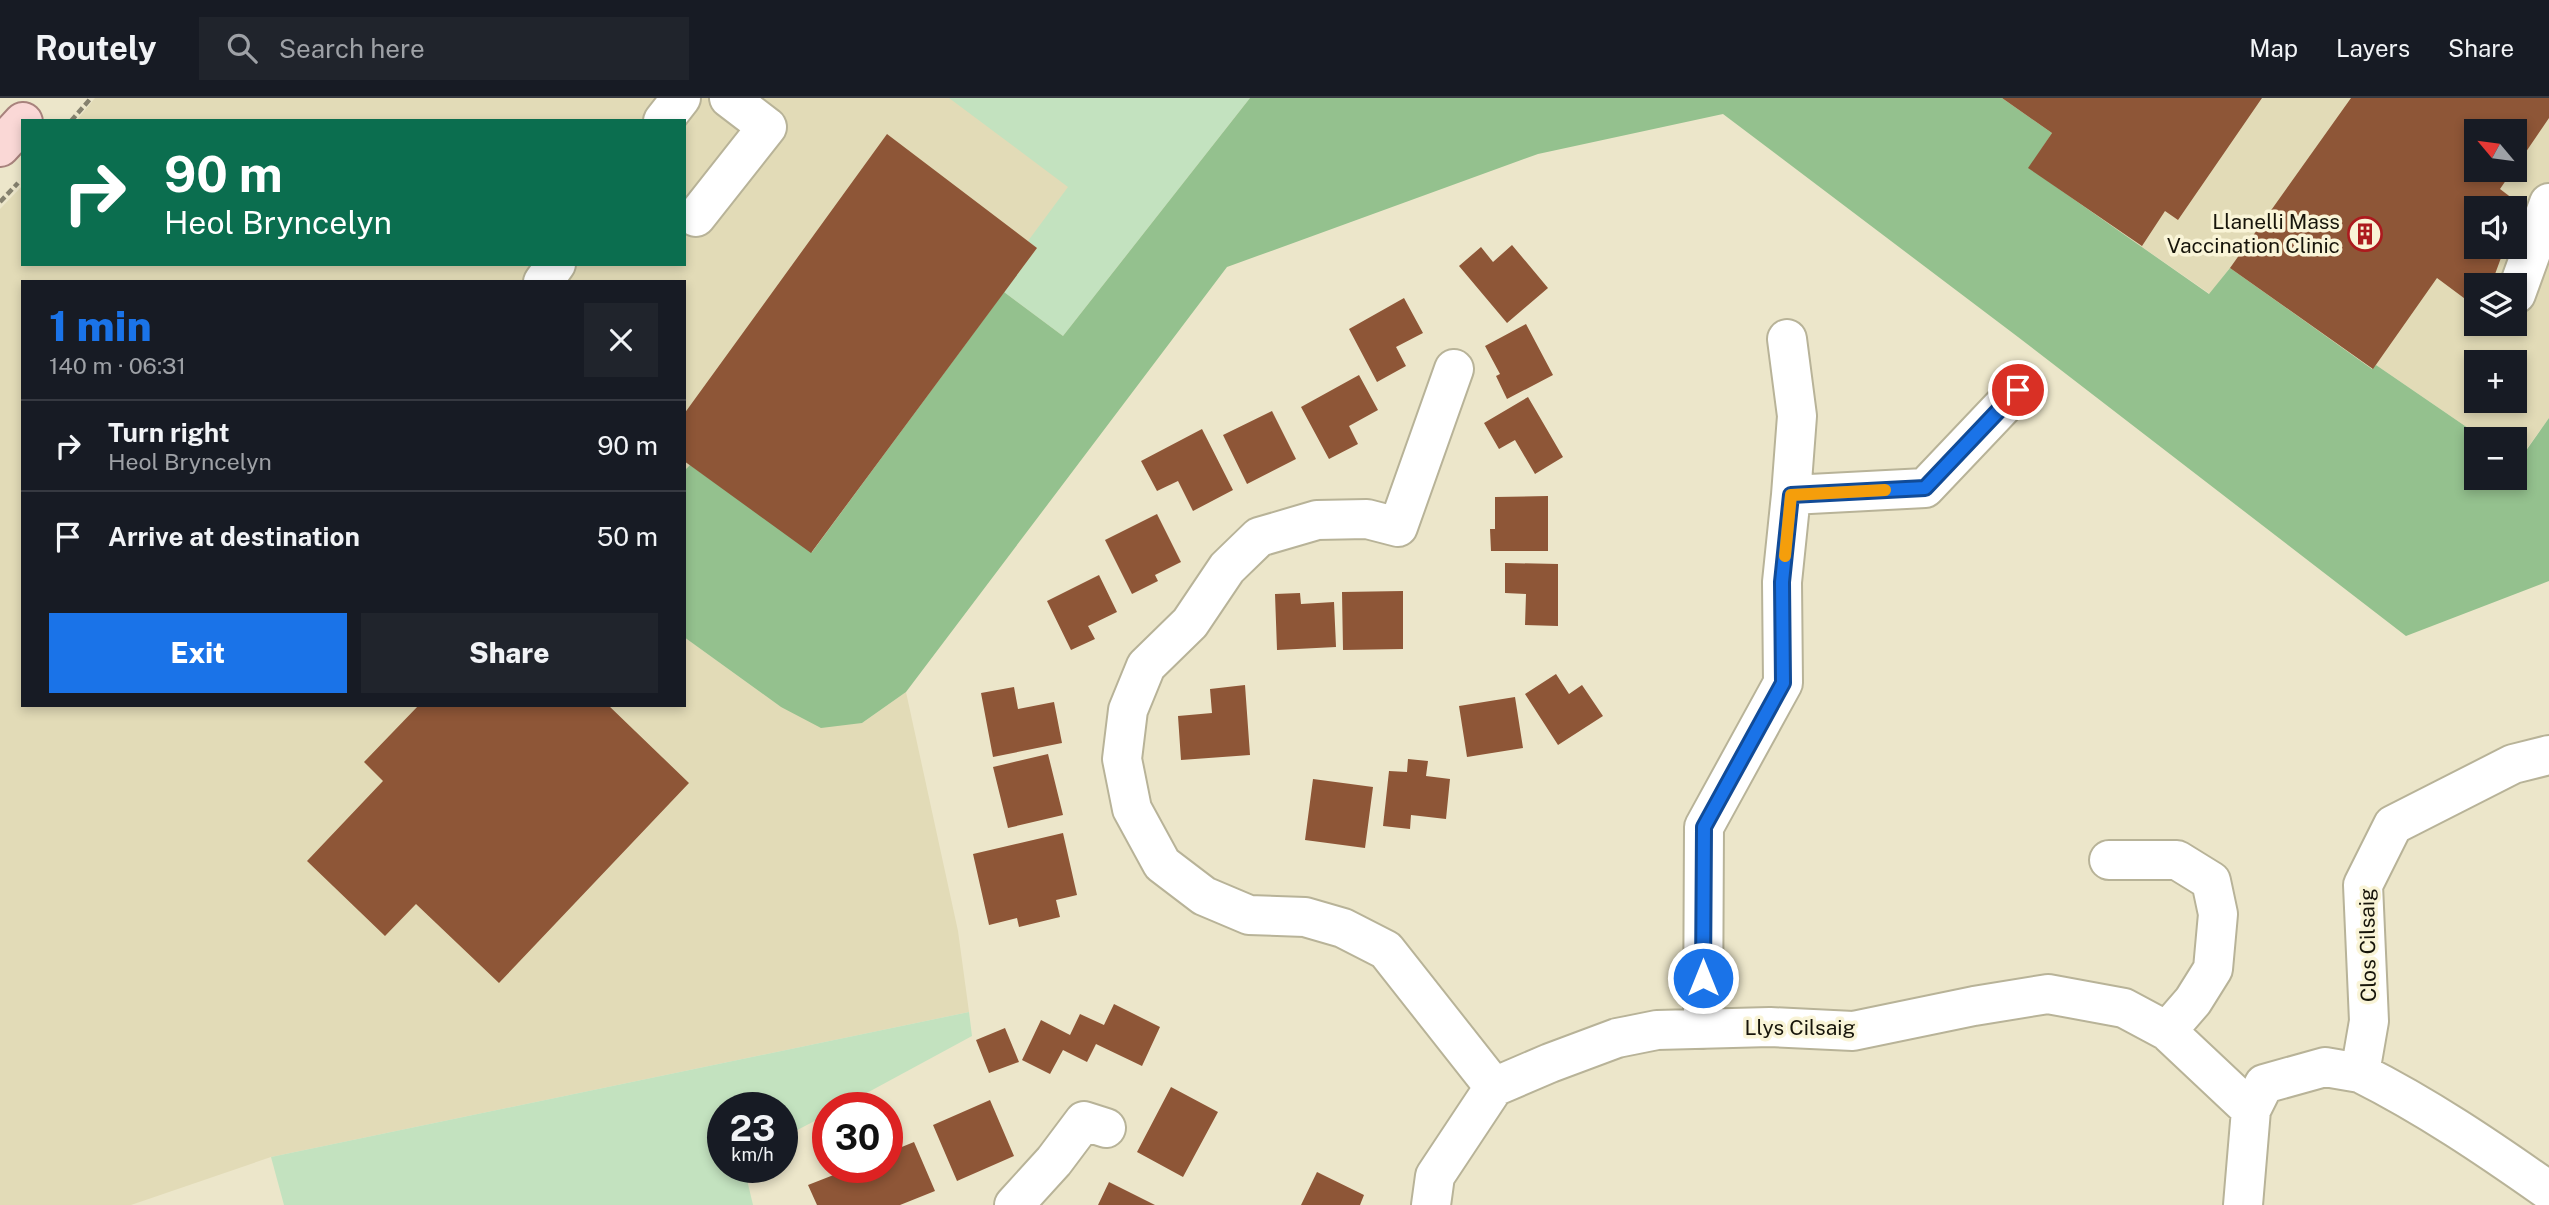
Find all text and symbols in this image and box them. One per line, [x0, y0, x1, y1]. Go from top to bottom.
search box [199, 17, 689, 80]
text: Routely [35, 29, 157, 67]
icon: search [223, 29, 261, 67]
text: Search here [279, 33, 425, 64]
text: Map [2249, 34, 2298, 62]
text: Layers [2336, 34, 2410, 62]
text: Share [2448, 34, 2514, 62]
north arrow [2464, 119, 2527, 182]
map controls [2464, 119, 2527, 490]
text: 90 m [164, 145, 283, 203]
icon: right [49, 147, 140, 238]
button: sound [2464, 196, 2527, 259]
text: Heol Bryncelyn [164, 204, 392, 241]
place label: Llanelli Mass Vaccination Clinic [2167, 209, 2340, 258]
building icon: Llanelli Mass Vaccination Clinic [2346, 215, 2384, 253]
button: layers [2464, 273, 2527, 336]
text: 1 min [49, 301, 152, 350]
button: close [584, 303, 658, 377]
button: + [2464, 350, 2527, 413]
text: 140 m · 06:31 [49, 352, 186, 379]
pin [1988, 360, 2048, 420]
icon: arrive [1999, 371, 2037, 409]
text: Turn right [108, 417, 230, 448]
icon: right [49, 427, 87, 465]
button: − [2464, 427, 2527, 490]
text: 90 m [597, 430, 658, 461]
text: Heol Bryncelyn [108, 448, 272, 475]
icon: arrive [49, 518, 87, 556]
text: Arrive at destination [108, 521, 360, 552]
text: 50 m [597, 521, 658, 552]
button: Exit [49, 613, 347, 693]
button: Share [361, 613, 658, 693]
street label: Clos Cilsaig [2354, 888, 2381, 1002]
position arrow [1666, 941, 1740, 1015]
street label: Llys Cilsaig [1744, 1015, 1856, 1040]
speed limit sign: 30 [812, 1092, 903, 1183]
text: 23 [730, 1108, 775, 1149]
text: km/h [731, 1144, 774, 1165]

